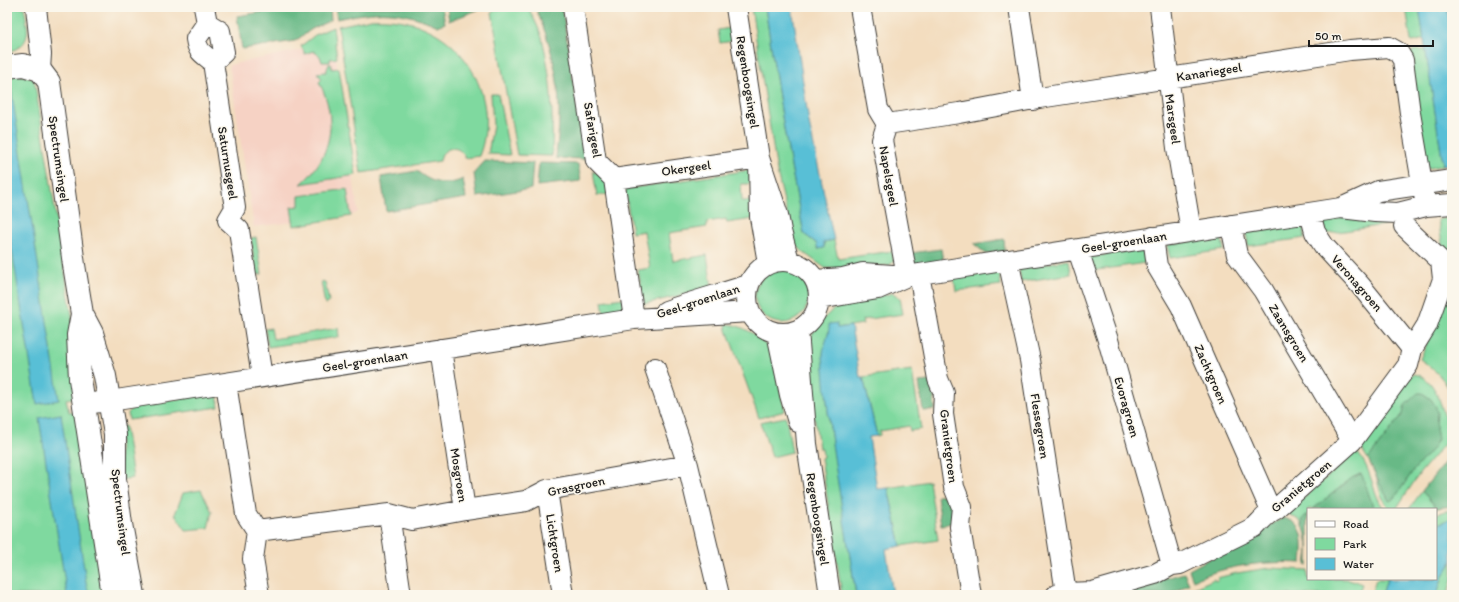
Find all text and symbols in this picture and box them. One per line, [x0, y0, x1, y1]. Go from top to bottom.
scale bar [1309, 22, 1433, 48]
text: 50 m [1315, 29, 1341, 43]
street label: Regenboogsingel [733, 35, 763, 130]
street label: Kanariegeel [1175, 59, 1243, 85]
street label: Marsgeel [1162, 93, 1184, 145]
street label: Safarigeel [581, 101, 605, 159]
street label: Spectrumsingel [46, 115, 73, 203]
street label: Saturnusgeel [215, 125, 241, 201]
street label: Napelsgeel [876, 145, 902, 208]
street label: Okergeel [660, 157, 712, 179]
street label: Geel-groenlaan [1080, 228, 1168, 256]
street label: Veronagroen [1328, 252, 1386, 315]
street label: Geel-groenlaan [655, 280, 742, 321]
street label: Zaansgroen [1266, 301, 1312, 365]
street label: Zachtgroen [1191, 342, 1231, 407]
street label: Geel-groenlaan [321, 347, 409, 375]
street label: Evoragroen [1111, 375, 1143, 439]
street label: Flessegroen [1027, 392, 1053, 460]
street label: Granietgroen [937, 408, 961, 484]
street label: Mosgroen [447, 447, 471, 504]
street label: Granietgroen [1268, 456, 1335, 516]
street label: Spectrumsingel [108, 468, 134, 556]
street label: Regenboogsingel [803, 472, 833, 567]
street label: Grasgroen [546, 473, 606, 499]
legend [1307, 508, 1437, 580]
street label: Lichtgroen [543, 513, 567, 574]
text: Road [1343, 517, 1369, 531]
text: Park [1343, 537, 1367, 551]
text: Water [1343, 557, 1374, 571]

